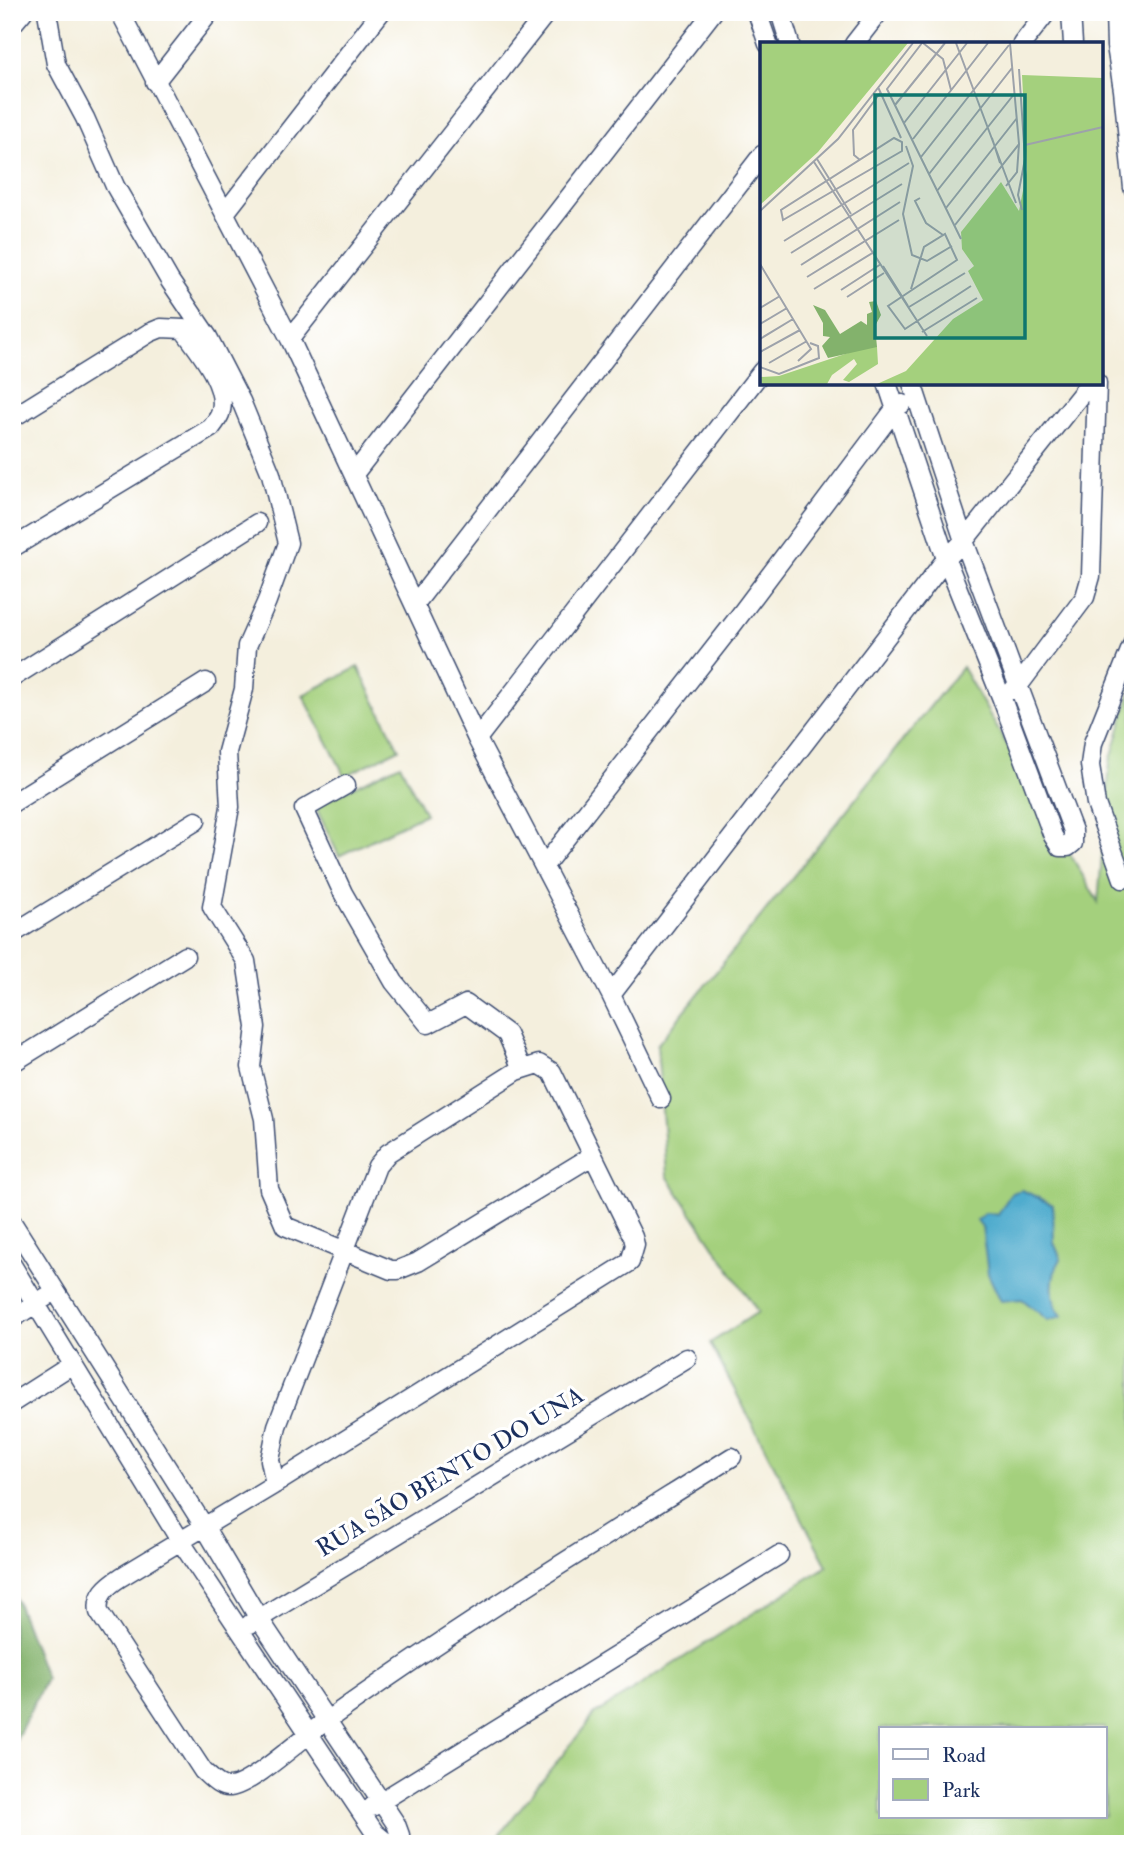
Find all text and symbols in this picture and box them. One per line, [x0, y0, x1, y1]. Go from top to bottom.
inset map [760, 42, 1103, 385]
street label: RUA SÃO BENTO DO UNA [311, 1380, 589, 1564]
legend [879, 1727, 1106, 1818]
text: Road [942, 1742, 987, 1769]
text: Park [942, 1777, 980, 1804]

